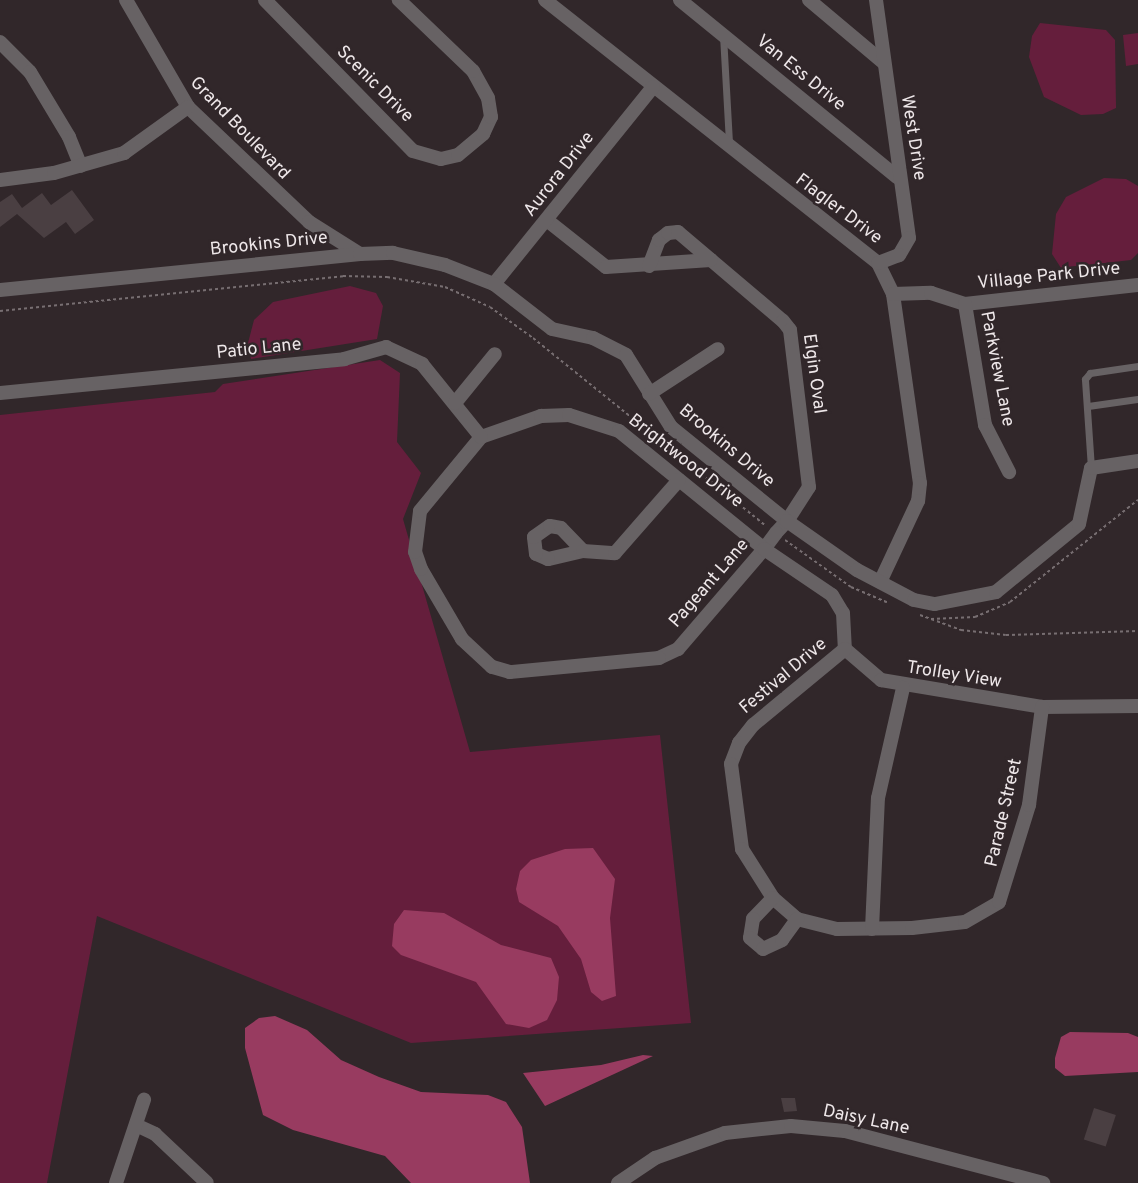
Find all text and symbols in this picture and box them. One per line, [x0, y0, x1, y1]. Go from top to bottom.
street label: Van Ess Drive [751, 31, 849, 117]
street label: Scenic Drive [331, 42, 417, 128]
street label: Grand Boulevard [184, 73, 294, 185]
street label: West Drive [895, 94, 929, 182]
street label: Aurora Drive [520, 128, 600, 222]
street label: Flagler Drive [790, 170, 886, 250]
street label: Brookins Drive [209, 228, 329, 262]
street label: Village Park Drive [977, 259, 1121, 295]
street label: Parkview Lane [974, 309, 1018, 429]
street label: Elgin Oval [797, 333, 829, 415]
street label: Patio Lane [215, 335, 303, 365]
street label: Brookins Drive [674, 401, 778, 493]
street label: Brightwood Drive [623, 410, 747, 514]
street label: Pageant Lane [666, 535, 754, 633]
street label: Festival Drive [736, 634, 832, 720]
street label: Trolley View [905, 658, 1003, 694]
street label: Parade Street [982, 757, 1028, 869]
street label: Daisy Lane [821, 1101, 911, 1141]

